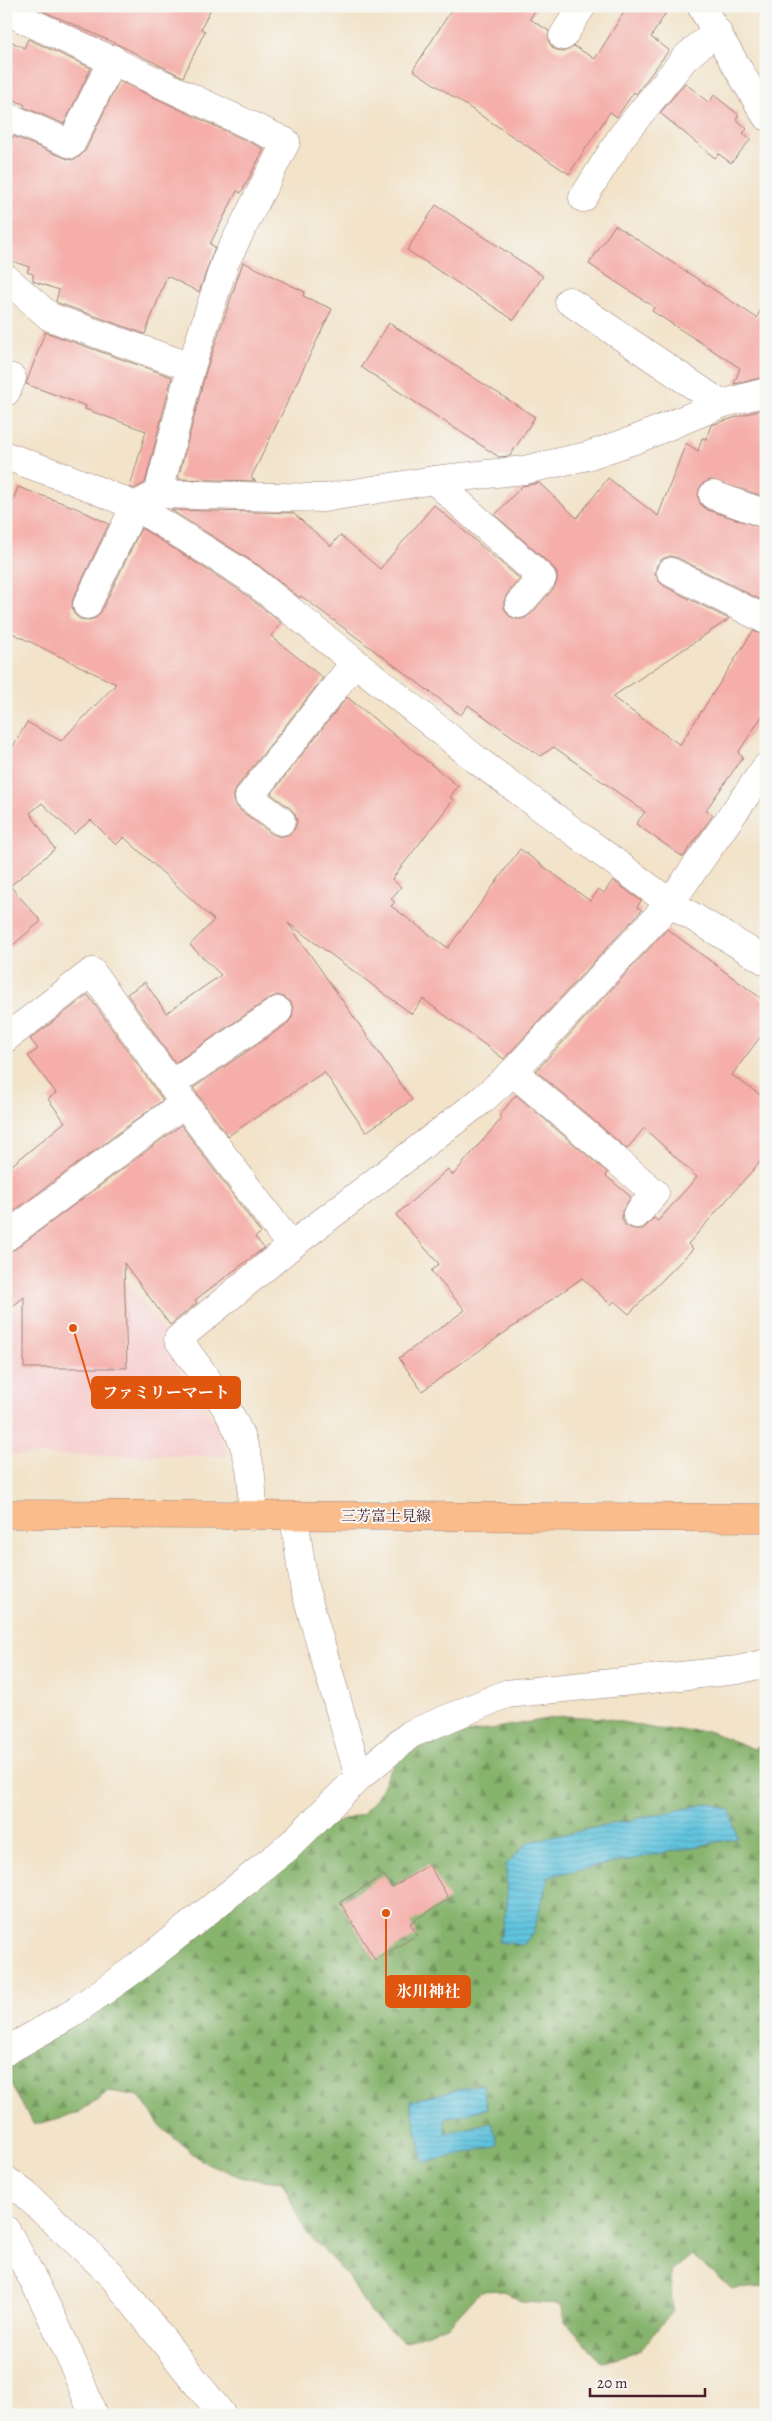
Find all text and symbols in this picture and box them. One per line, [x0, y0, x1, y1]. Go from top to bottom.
callout: ファミリーマート [92, 1377, 240, 1408]
text: ファミリーマート [102, 1382, 230, 1404]
street label: 三芳富士見線 [341, 1506, 431, 1526]
callout: 氷川神社 [386, 1976, 470, 2007]
text: 氷川神社 [396, 1981, 460, 2003]
scale bar [590, 2366, 704, 2398]
text: 20 m [597, 2373, 628, 2393]

